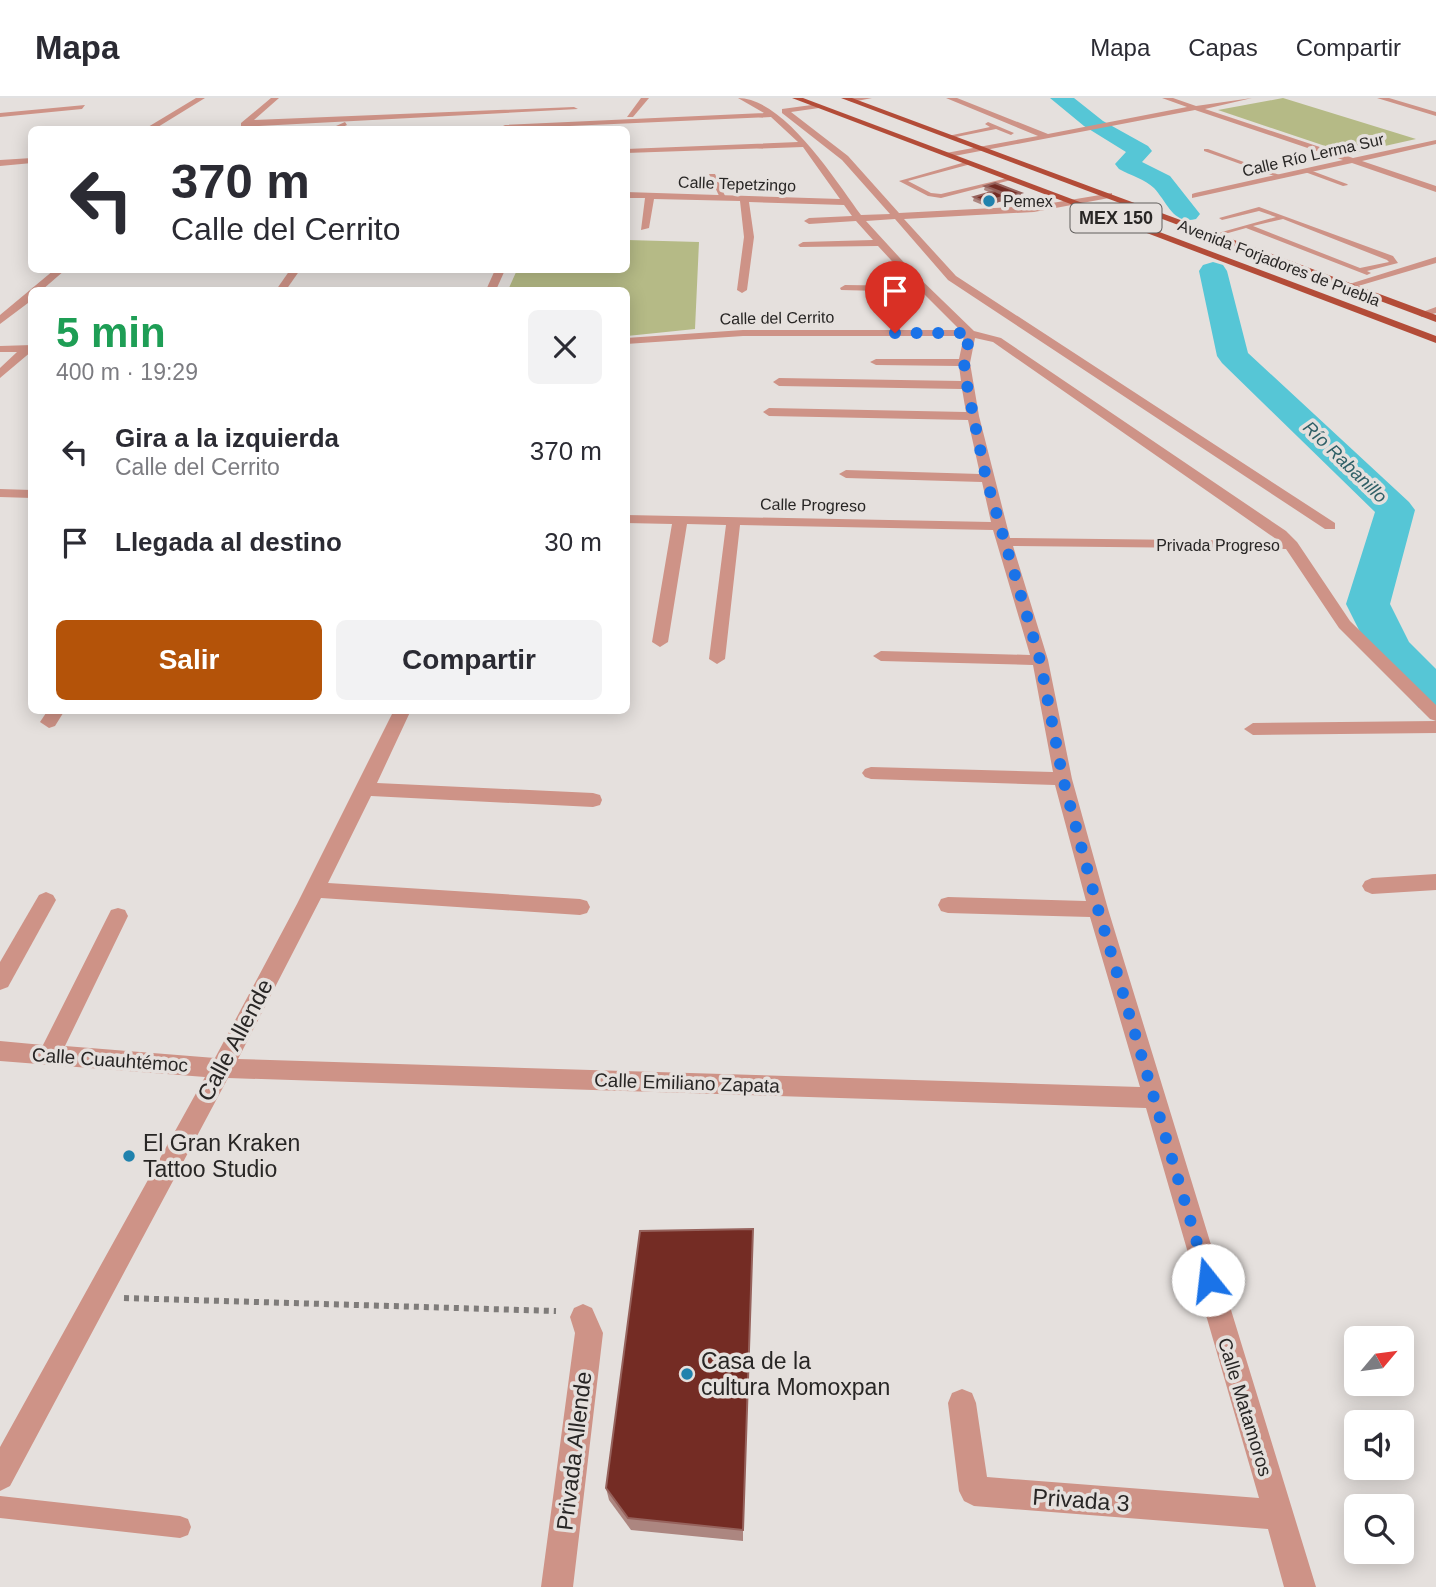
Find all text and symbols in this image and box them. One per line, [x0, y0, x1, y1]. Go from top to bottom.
text: Mapa [35, 29, 119, 66]
text: Mapa [1090, 34, 1150, 61]
text: Capas [1188, 34, 1258, 61]
text: Compartir [1296, 34, 1401, 61]
street label: Calle Río Lerma Sur [1240, 130, 1386, 180]
icon: left [56, 154, 147, 245]
text: 370 m [171, 154, 310, 208]
street label: Calle Tepetzingo [678, 173, 796, 195]
marker: Pemex [981, 193, 997, 209]
place label: Pemex [1003, 193, 1053, 210]
road number: MEX 150 [1070, 204, 1162, 232]
text: Calle del Cerrito [171, 211, 400, 247]
street label: Avenida Forjadores de Puebla [1176, 217, 1382, 309]
pin [865, 261, 925, 333]
icon: arrive [876, 272, 914, 310]
street label: Calle del Cerrito [720, 308, 835, 327]
text: 5 min [56, 309, 166, 356]
button: close [528, 310, 602, 384]
text: 400 m · 19:29 [56, 359, 198, 385]
water label: Río Rabanillo [1299, 417, 1391, 507]
text: Gira a la izquierda [115, 423, 339, 453]
icon: left [56, 433, 94, 471]
text: 370 m [530, 436, 602, 466]
text: Calle del Cerrito [115, 454, 280, 480]
street label: Calle Progreso [760, 496, 866, 514]
icon: arrive [56, 524, 94, 562]
text: Llegada al destino [115, 527, 342, 557]
text: 30 m [544, 527, 602, 557]
street label: Privada Progreso [1156, 537, 1280, 554]
button: Salir [56, 620, 322, 700]
button: Compartir [336, 620, 602, 700]
street label: Calle Allende [192, 975, 278, 1105]
street label: Calle Cuauhtémoc [31, 1044, 189, 1076]
street label: Calle Emiliano Zapata [594, 1069, 781, 1097]
place label: El Gran Kraken Tattoo Studio [143, 1130, 300, 1182]
marker: El Gran Kraken Tattoo Studio [121, 1148, 137, 1164]
position arrow [1171, 1243, 1245, 1317]
north arrow [1344, 1326, 1414, 1396]
map controls [1344, 1326, 1414, 1564]
street label: Calle Matamoros [1214, 1335, 1276, 1479]
place label: Casa de la cultura Momoxpan [701, 1348, 890, 1400]
marker: Casa de la cultura Momoxpan [679, 1366, 695, 1382]
street label: Privada Allende [551, 1370, 597, 1532]
button: sound [1344, 1410, 1414, 1480]
street label: Privada 3 [1032, 1484, 1130, 1516]
button: search [1344, 1494, 1414, 1564]

